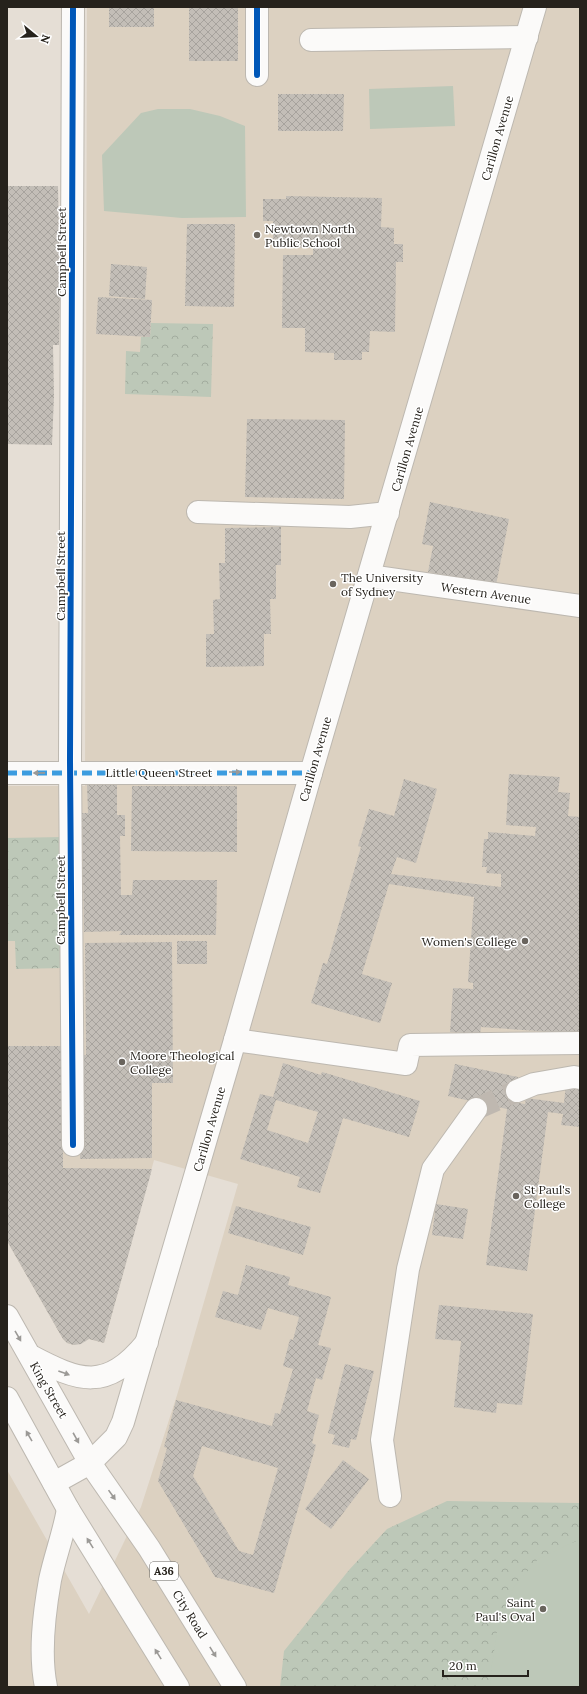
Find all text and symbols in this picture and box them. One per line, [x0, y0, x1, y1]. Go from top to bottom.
north arrow [16, 16, 56, 56]
text: N [37, 33, 53, 46]
street label: Carillon Avenue [478, 93, 516, 182]
street label: Campbell Street [54, 207, 69, 297]
place label: Newtown North Public School [265, 221, 355, 250]
marker: Newtown North Public School [252, 230, 262, 240]
street label: Carillon Avenue [388, 404, 426, 493]
street label: Campbell Street [53, 531, 68, 621]
place label: The University of Sydney [341, 570, 424, 599]
marker: The University of Sydney [328, 579, 338, 589]
street label: Western Avenue [440, 579, 533, 607]
street label: Carillon Avenue [296, 714, 334, 803]
street label: Little Queen Street [106, 765, 213, 780]
one-way arrow [33, 769, 45, 776]
one-way arrow [229, 769, 242, 775]
street label: Campbell Street [53, 855, 68, 945]
place label: Women's College [421, 934, 517, 949]
marker: Women's College [520, 936, 530, 946]
place label: Moore Theological College [130, 1048, 234, 1077]
marker: Moore Theological College [117, 1057, 127, 1067]
street label: Carillon Avenue [190, 1084, 228, 1173]
place label: St Paul's College [524, 1182, 571, 1211]
marker: St Paul's College [511, 1191, 521, 1201]
one-way arrow [15, 1330, 22, 1342]
street label: King Street [27, 1359, 71, 1421]
one-way arrow [59, 1370, 71, 1376]
one-way arrow [25, 1431, 32, 1442]
one-way arrow [73, 1432, 79, 1444]
one-way arrow [108, 1490, 116, 1501]
one-way arrow [86, 1537, 93, 1549]
road number: A36 [150, 1562, 178, 1580]
street label: City Road [169, 1587, 211, 1641]
place label: Saint Paul's Oval [475, 1595, 535, 1624]
marker: Saint Paul's Oval [538, 1604, 548, 1614]
one-way arrow [209, 1647, 217, 1657]
one-way arrow [154, 1649, 162, 1659]
scale bar [443, 1652, 528, 1678]
text: 20 m [449, 1658, 477, 1673]

